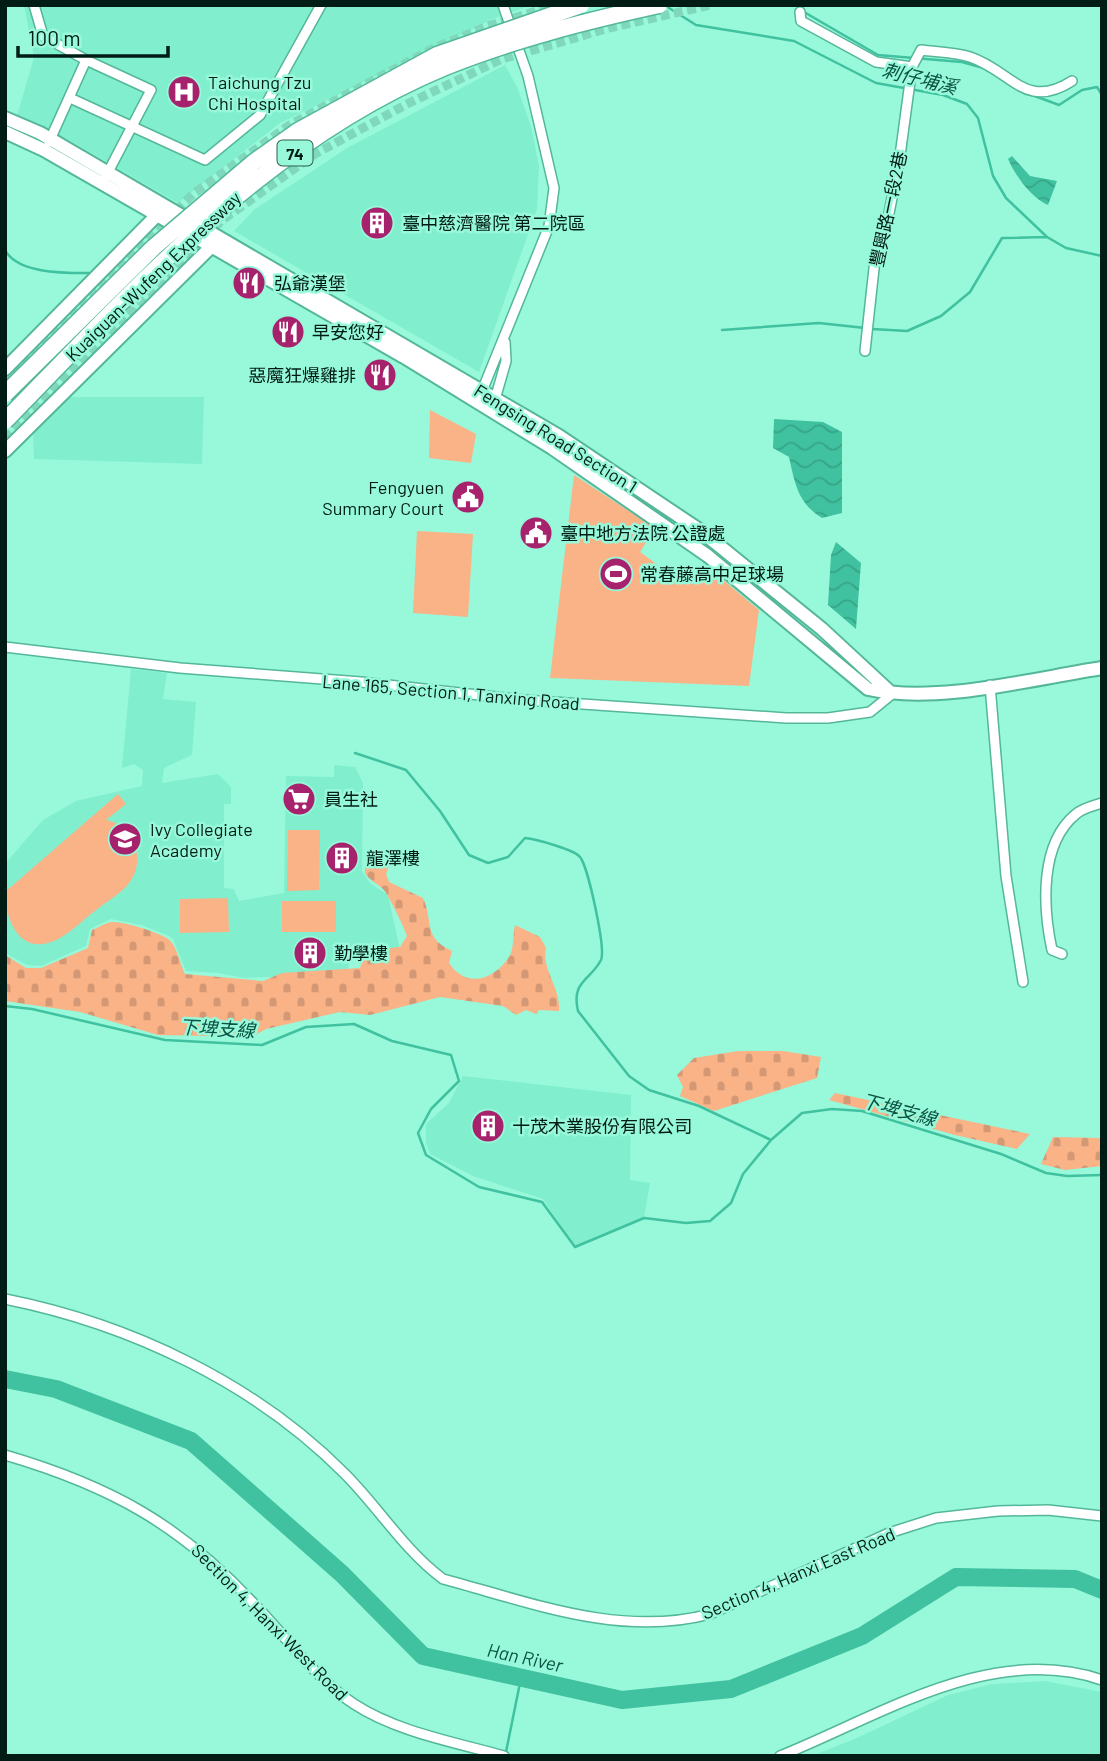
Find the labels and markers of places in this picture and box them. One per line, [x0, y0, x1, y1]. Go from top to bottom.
place label: Taichung Tzu Chi Hospital [208, 71, 311, 114]
hospital icon: Taichung Tzu Chi Hospital [165, 73, 203, 111]
building icon: 臺中慈濟醫院 第二院區 [358, 204, 396, 242]
place label: 臺中慈濟醫院 第二院區 [402, 212, 586, 234]
restaurant icon: 弘爺漢堡 [230, 264, 268, 302]
place label: 弘爺漢堡 [274, 272, 346, 294]
restaurant icon: 早安您好 [269, 313, 307, 351]
place label: 早安您好 [312, 321, 384, 343]
restaurant icon: 惡魔狂爆雞排 [361, 356, 399, 394]
place label: 惡魔狂爆雞排 [248, 364, 356, 386]
place label: Fengyuen Summary Court [322, 476, 444, 519]
public building icon: Fengyuen Summary Court [449, 478, 487, 516]
public building icon: 臺中地方法院 公證處 [517, 514, 555, 552]
place label: 臺中地方法院 公證處 [560, 522, 726, 544]
sports icon: 常春藤高中足球場 [597, 555, 635, 593]
place label: 常春藤高中足球場 [640, 563, 784, 585]
supermarket icon: 員生社 [280, 780, 318, 818]
place label: 員生社 [324, 788, 378, 810]
place label: Ivy Collegiate Academy [150, 818, 253, 861]
school or university icon: Ivy Collegiate Academy [106, 820, 144, 858]
building icon: 龍澤樓 [323, 839, 361, 877]
place label: 龍澤樓 [366, 847, 420, 869]
building icon: 勤學樓 [291, 934, 329, 972]
place label: 勤學樓 [334, 942, 388, 964]
building icon: 十茂木業股份有限公司 [469, 1107, 507, 1145]
place label: 十茂木業股份有限公司 [512, 1115, 692, 1137]

